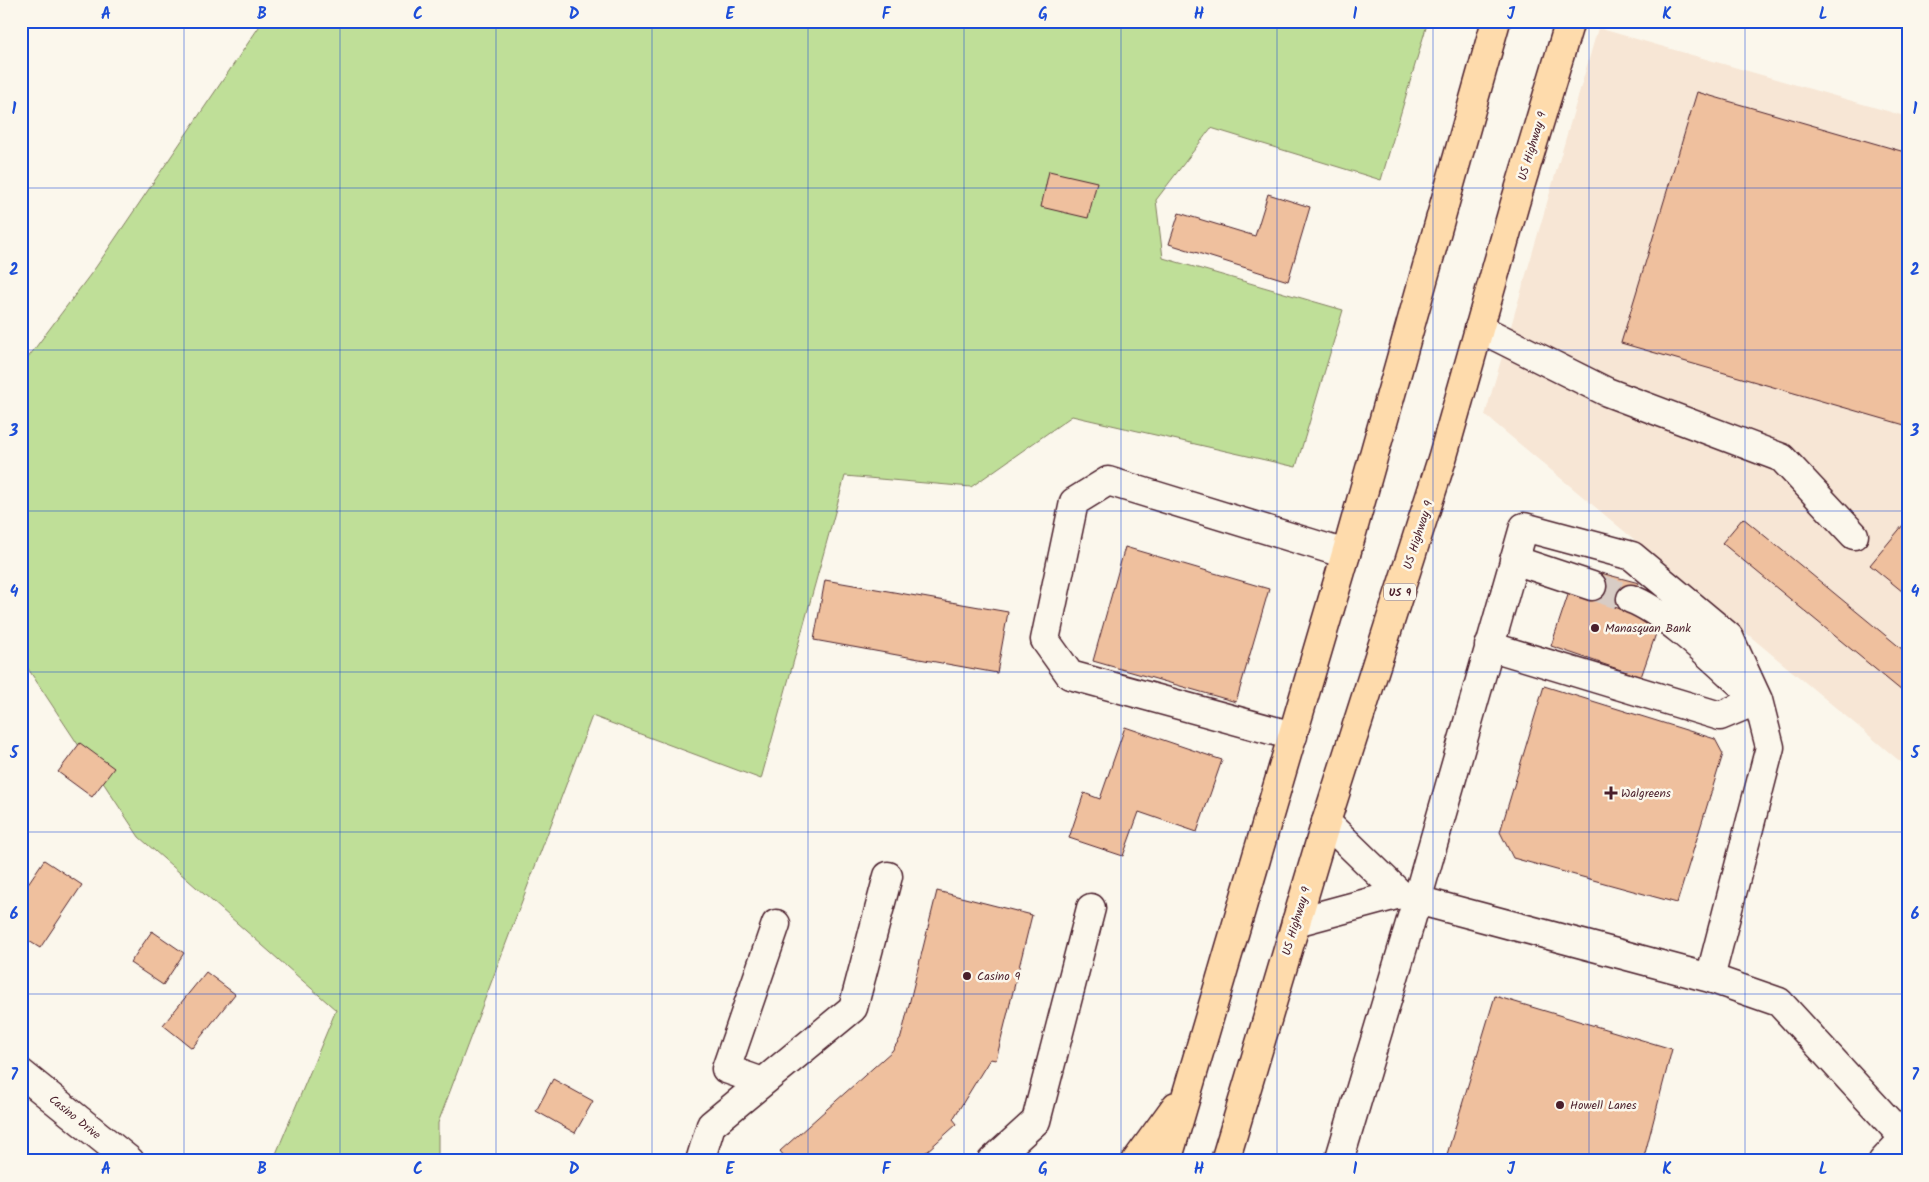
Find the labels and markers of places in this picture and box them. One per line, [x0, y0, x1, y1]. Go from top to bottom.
place label: Manasquan Bank [1605, 619, 1691, 638]
marker: Manasquan Bank [1589, 622, 1601, 634]
place label: Walgreens [1621, 784, 1671, 803]
marker: Walgreens [1605, 787, 1617, 799]
place label: Casino 9 [977, 967, 1020, 986]
marker: Casino 9 [961, 970, 973, 982]
place label: Howell Lanes [1570, 1096, 1637, 1115]
marker: Howell Lanes [1554, 1099, 1566, 1111]

